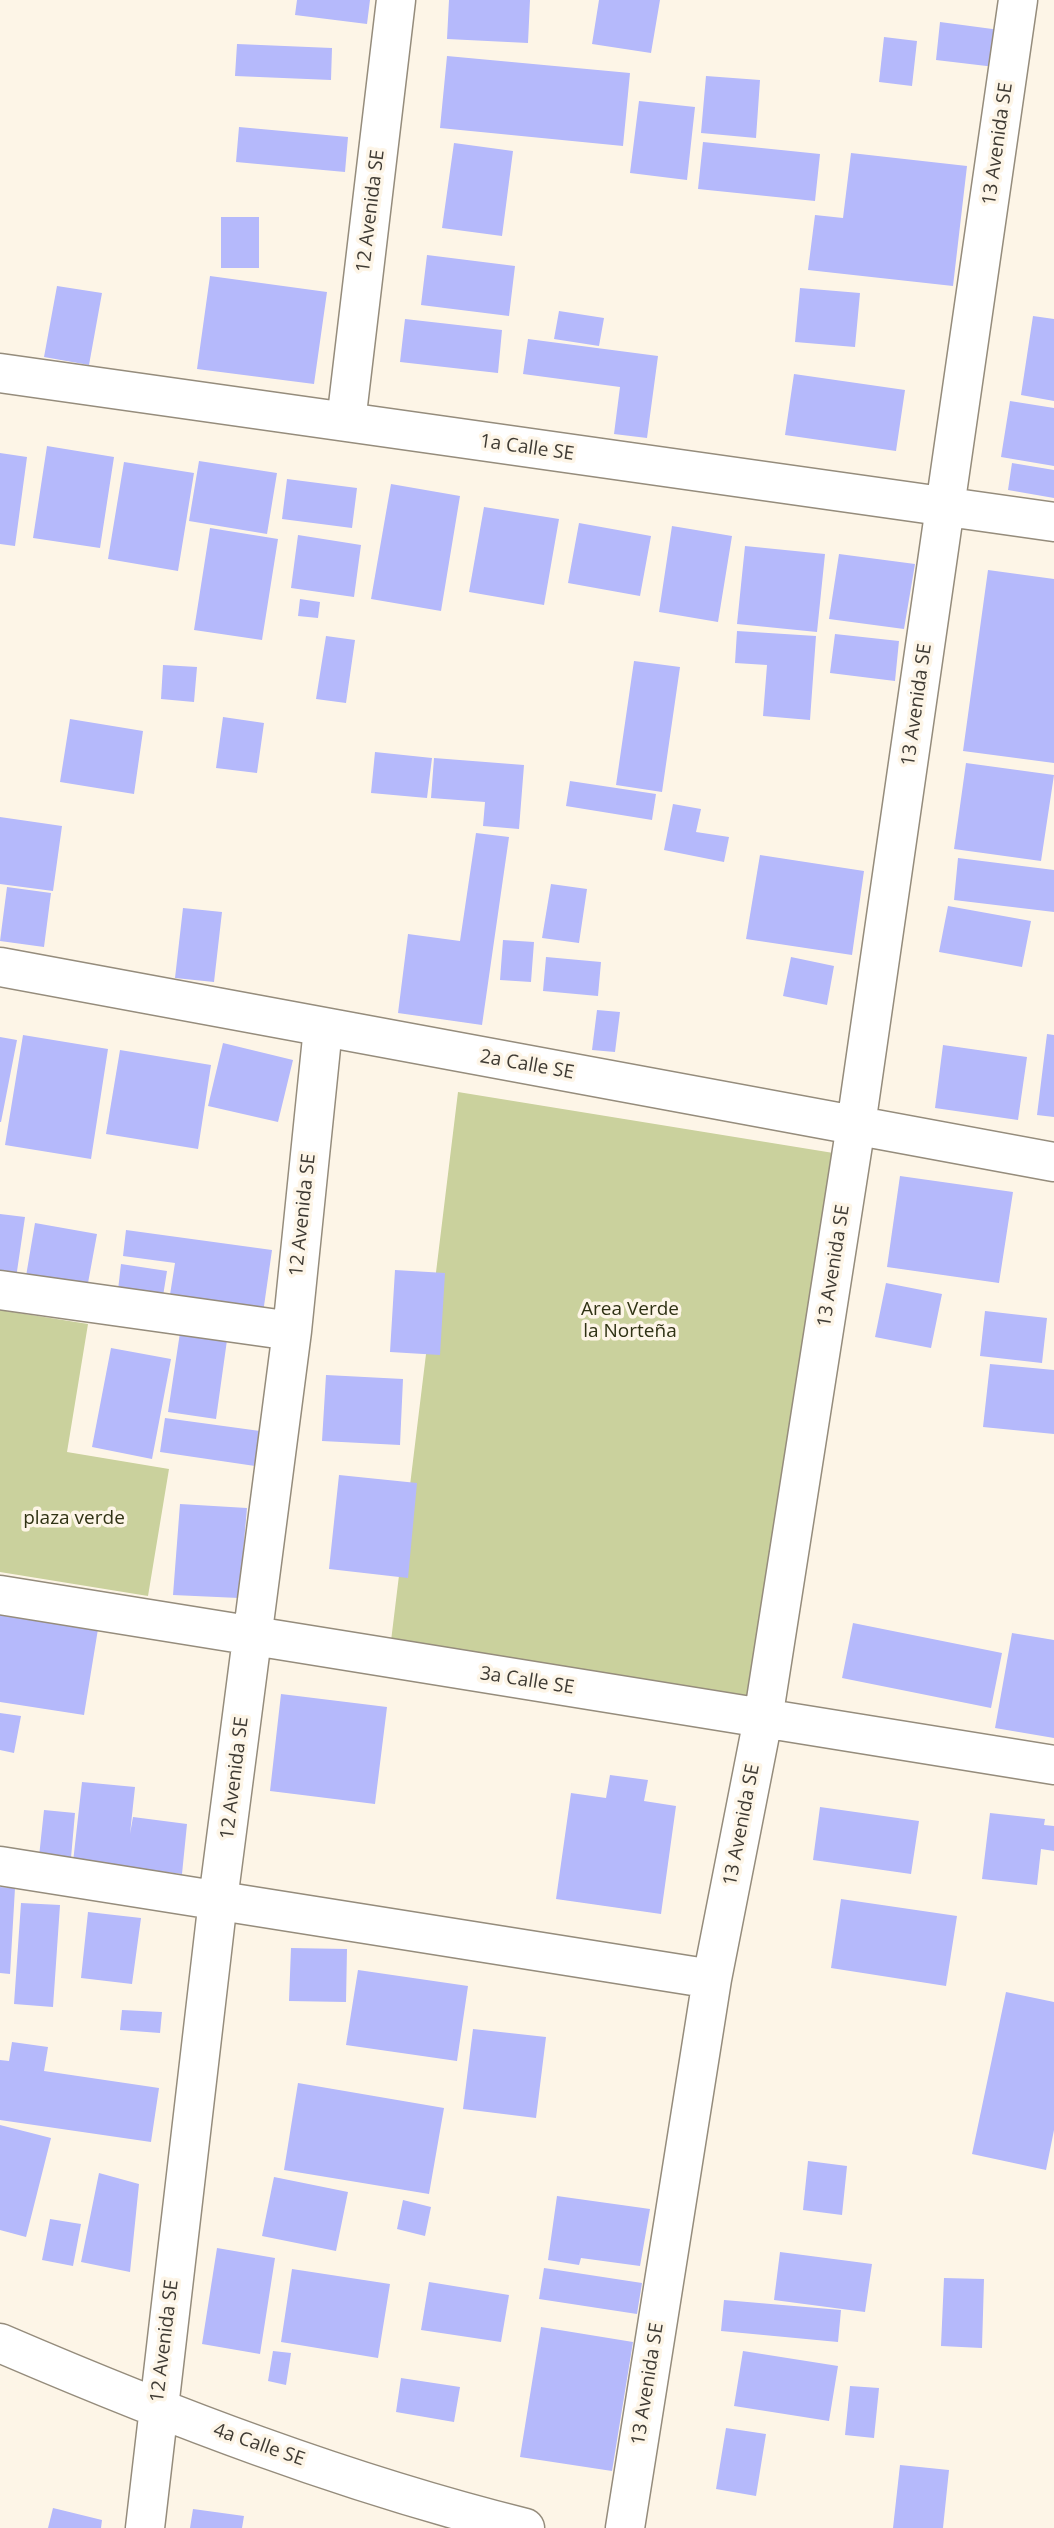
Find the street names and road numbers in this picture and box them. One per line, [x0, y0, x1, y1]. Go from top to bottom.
street label: 13 Avenida SE [978, 81, 1018, 207]
street label: 12 Avenida SE [352, 148, 390, 274]
street label: 1a Calle SE [478, 430, 576, 466]
street label: 13 Avenida SE [897, 642, 937, 768]
street label: 2a Calle SE [478, 1046, 576, 1084]
street label: 12 Avenida SE [285, 1152, 321, 1278]
street label: 13 Avenida SE [813, 1203, 855, 1329]
street label: 3a Calle SE [478, 1662, 576, 1700]
street label: 12 Avenida SE [216, 1715, 254, 1841]
street label: 13 Avenida SE [719, 1762, 765, 1888]
street label: 12 Avenida SE [146, 2278, 184, 2404]
street label: 13 Avenida SE [627, 2321, 669, 2447]
street label: 4a Calle SE [210, 2419, 308, 2471]

